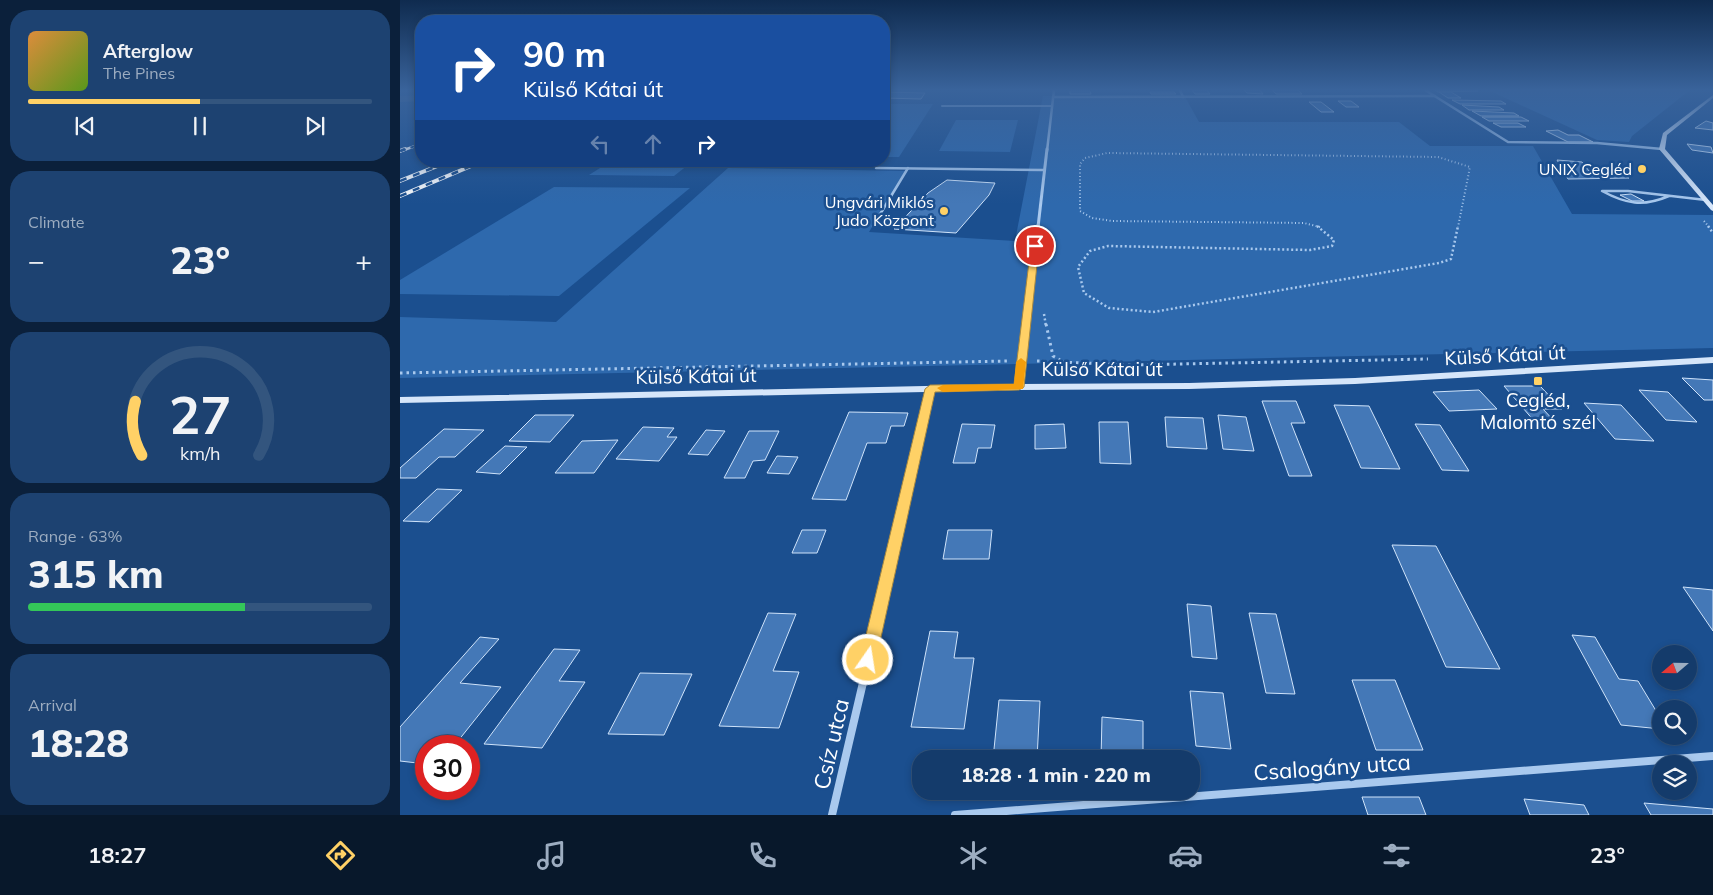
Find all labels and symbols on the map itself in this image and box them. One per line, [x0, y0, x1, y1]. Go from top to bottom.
place label: UNIX Cegléd [1539, 159, 1632, 179]
marker: UNIX Cegléd [1636, 163, 1648, 175]
place label: Ungvári Miklós Judo Központ [825, 192, 934, 230]
marker: Ungvári Miklós Judo Központ [938, 205, 950, 217]
pin [1014, 225, 1056, 267]
street label: Külső Kátai út [1444, 340, 1566, 370]
street label: Külső Kátai út [1041, 357, 1163, 381]
street label: Külső Kátai út [635, 363, 757, 389]
marker: Cegléd, Malomtó szél [1532, 375, 1544, 387]
place label: Cegléd, Malomtó szél [1480, 388, 1596, 434]
position arrow [841, 633, 893, 685]
north arrow [1652, 645, 1698, 690]
street label: Csíz utca [807, 696, 855, 792]
speed limit sign: 30 [415, 735, 480, 800]
street label: Csalogány utca [1252, 748, 1412, 786]

